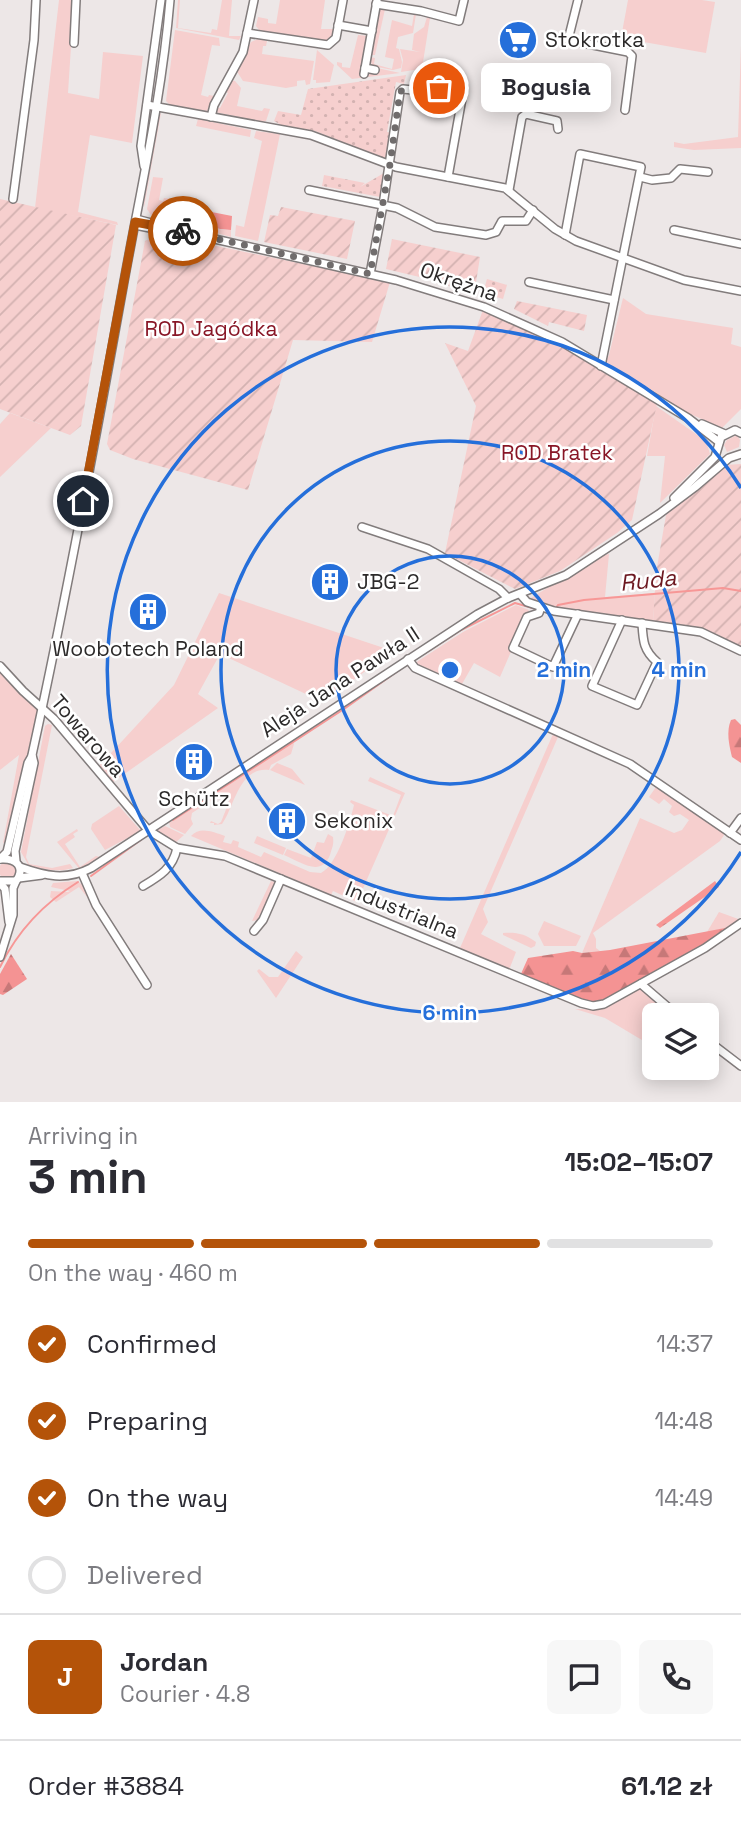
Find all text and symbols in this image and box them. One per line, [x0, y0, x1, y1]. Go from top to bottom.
supermarket icon: Stokrotka [497, 19, 539, 61]
place label: Stokrotka [545, 26, 644, 53]
pin [409, 58, 469, 118]
callout: Bogusia [481, 64, 610, 112]
icon: bag [420, 69, 458, 107]
text: Bogusia [501, 72, 591, 102]
courier [148, 196, 218, 266]
icon: bike [164, 212, 202, 250]
street label: Okrężna [417, 256, 502, 307]
park label: ROD Jagódka [145, 315, 277, 342]
park label: ROD Bratek [501, 439, 613, 466]
pin [53, 471, 113, 531]
icon: home [64, 482, 102, 520]
building icon: JBG-2 [309, 561, 351, 603]
water label: Ruda [618, 562, 678, 598]
place label: JBG-2 [357, 568, 419, 595]
building icon: Woobotech Poland [127, 591, 169, 633]
street label: Aleja Jana Pawła II [255, 620, 424, 743]
place label: Woobotech Poland [52, 635, 244, 662]
text: 2 min [537, 656, 591, 683]
text: 4 min [651, 656, 707, 683]
centre of rings [438, 658, 462, 682]
street label: Towarowa [45, 689, 132, 783]
building icon: Schütz [173, 741, 215, 783]
place label: Schütz [158, 785, 230, 812]
building icon: Sekonix [266, 800, 308, 842]
place label: Sekonix [314, 807, 394, 834]
street label: Industrialna [341, 875, 463, 945]
text: 6 min [423, 999, 477, 1026]
map controls [642, 1003, 719, 1080]
button: layers [642, 1003, 719, 1080]
text: Arriving in [28, 1121, 138, 1151]
text: 15:02–15:07 [565, 1145, 713, 1179]
text: 3 min [28, 1148, 148, 1206]
text: On the way · 460 m [28, 1258, 238, 1288]
icon: check [28, 1325, 66, 1363]
text: Confirmed [87, 1327, 217, 1361]
text: 14:37 [656, 1329, 713, 1359]
icon: check [28, 1402, 66, 1440]
text: Preparing [87, 1404, 208, 1438]
text: 14:48 [654, 1406, 713, 1436]
icon: check [28, 1479, 66, 1517]
text: On the way [87, 1481, 228, 1515]
text: 14:49 [655, 1483, 713, 1513]
text: Delivered [87, 1558, 203, 1592]
button: chat [547, 1640, 621, 1714]
button: phone [639, 1640, 713, 1714]
text: Jordan [120, 1645, 208, 1679]
text: J [57, 1660, 73, 1694]
text: Courier · 4.8 [120, 1679, 250, 1709]
text: Order #3884 [28, 1769, 184, 1803]
text: 61.12 zł [621, 1769, 713, 1803]

